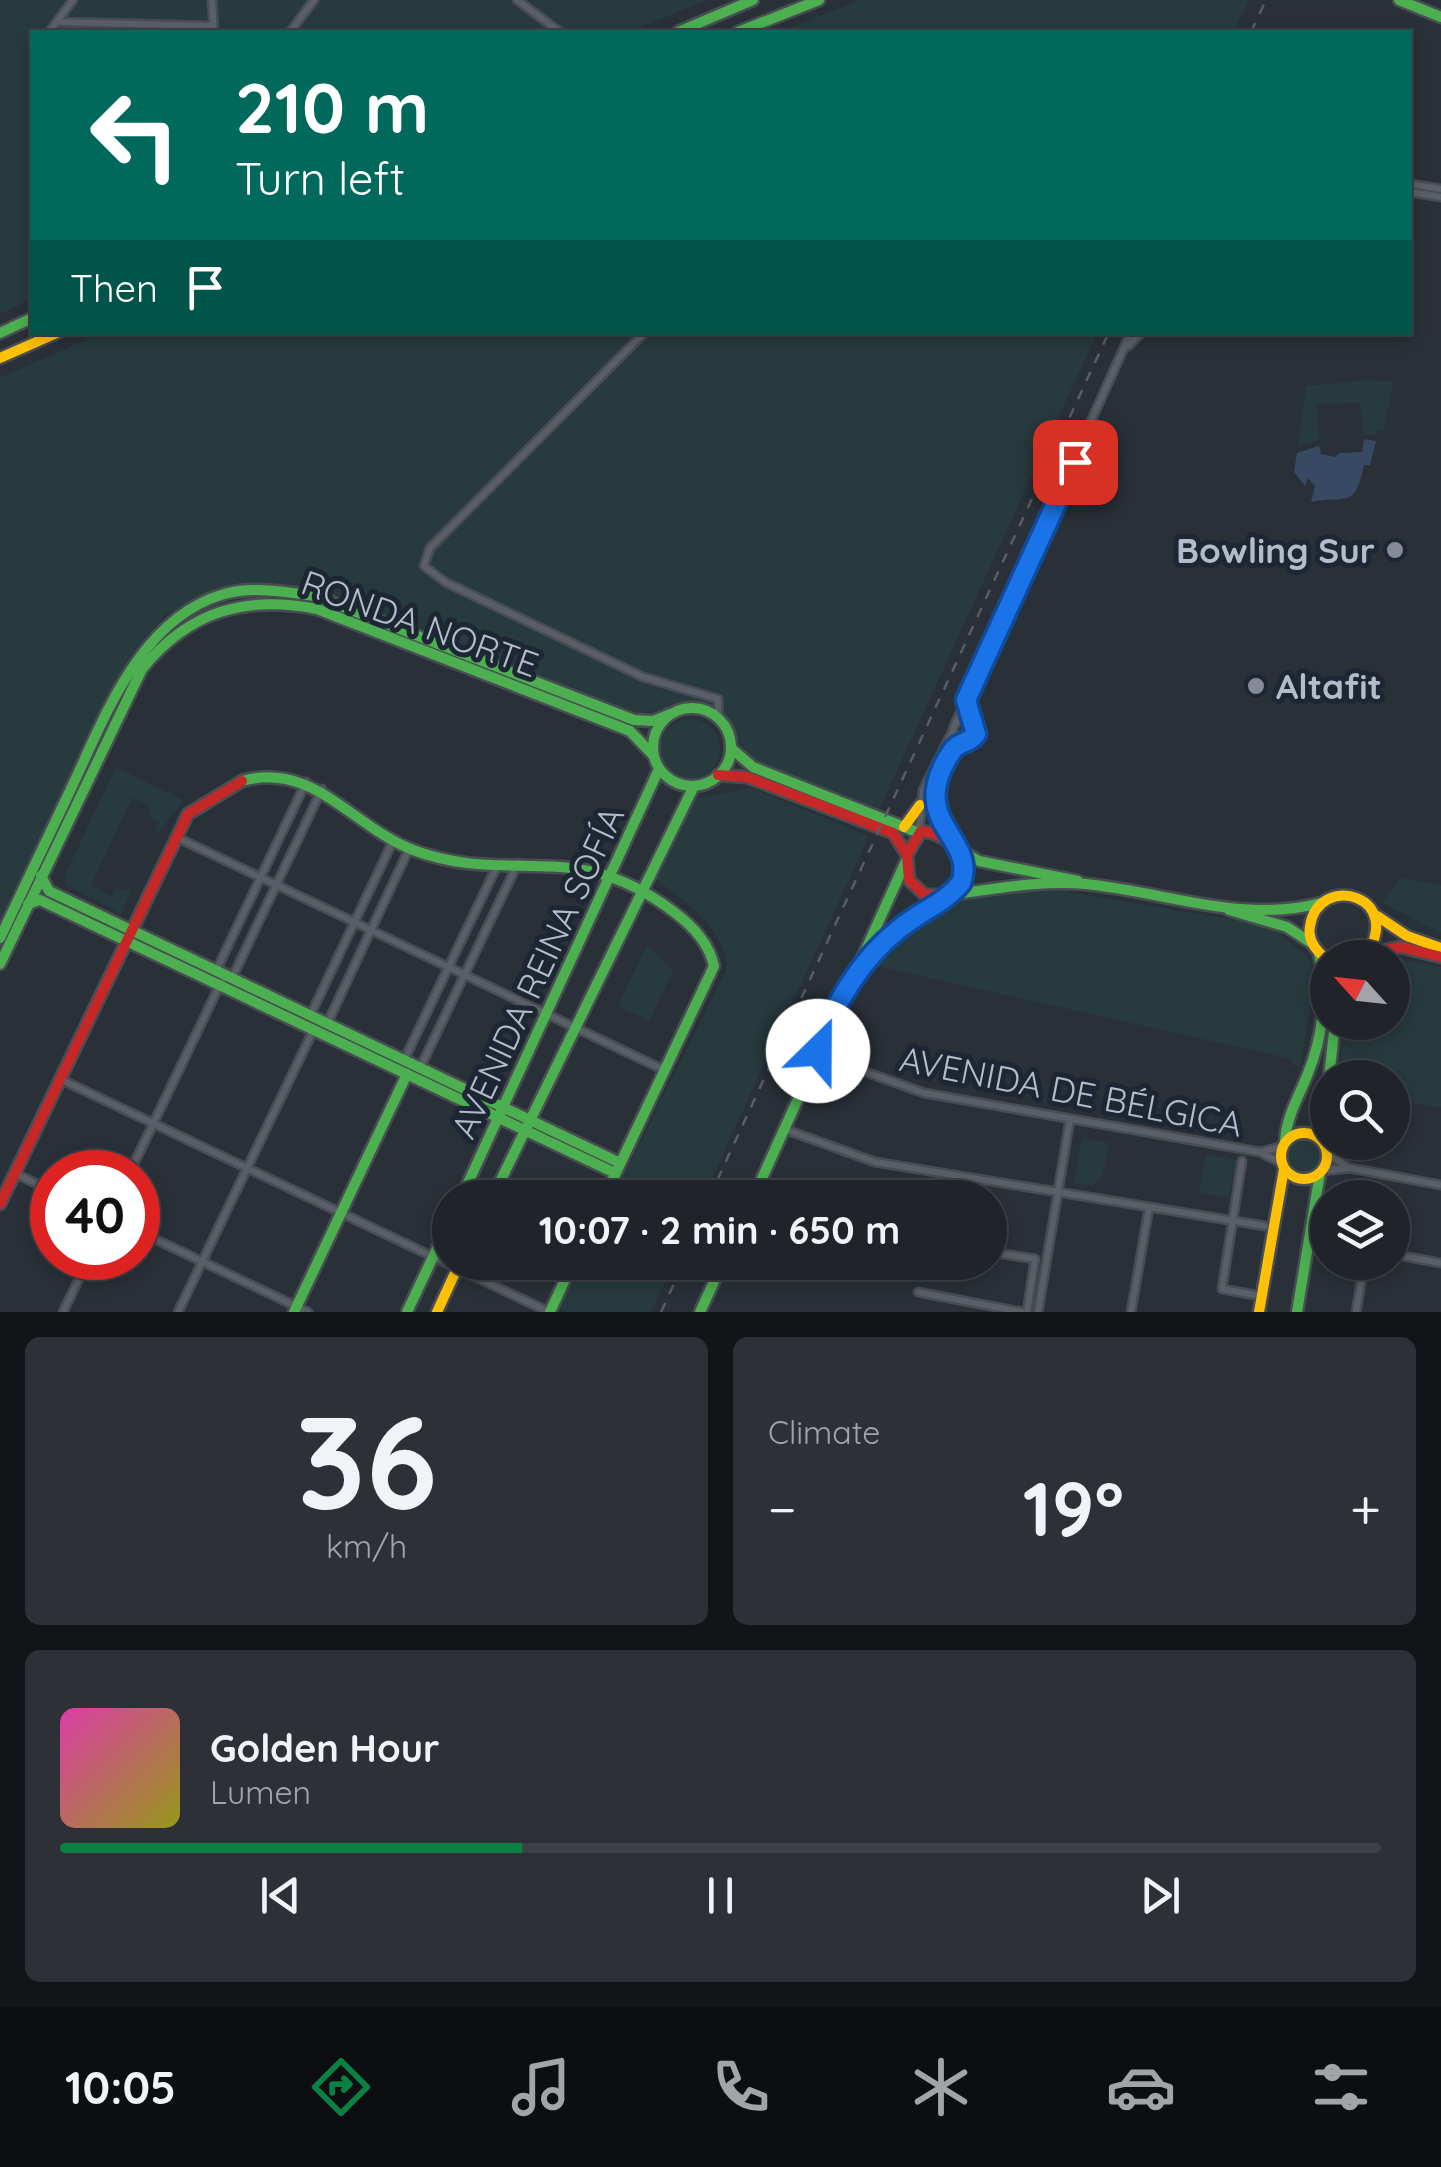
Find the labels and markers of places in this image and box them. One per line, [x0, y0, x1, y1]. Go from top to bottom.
pin [1033, 420, 1118, 505]
place label: Bowling Sur [1176, 528, 1375, 572]
marker: Bowling Sur [1384, 539, 1406, 561]
place label: Altafit [1276, 664, 1382, 708]
marker: Altafit [1245, 675, 1267, 697]

